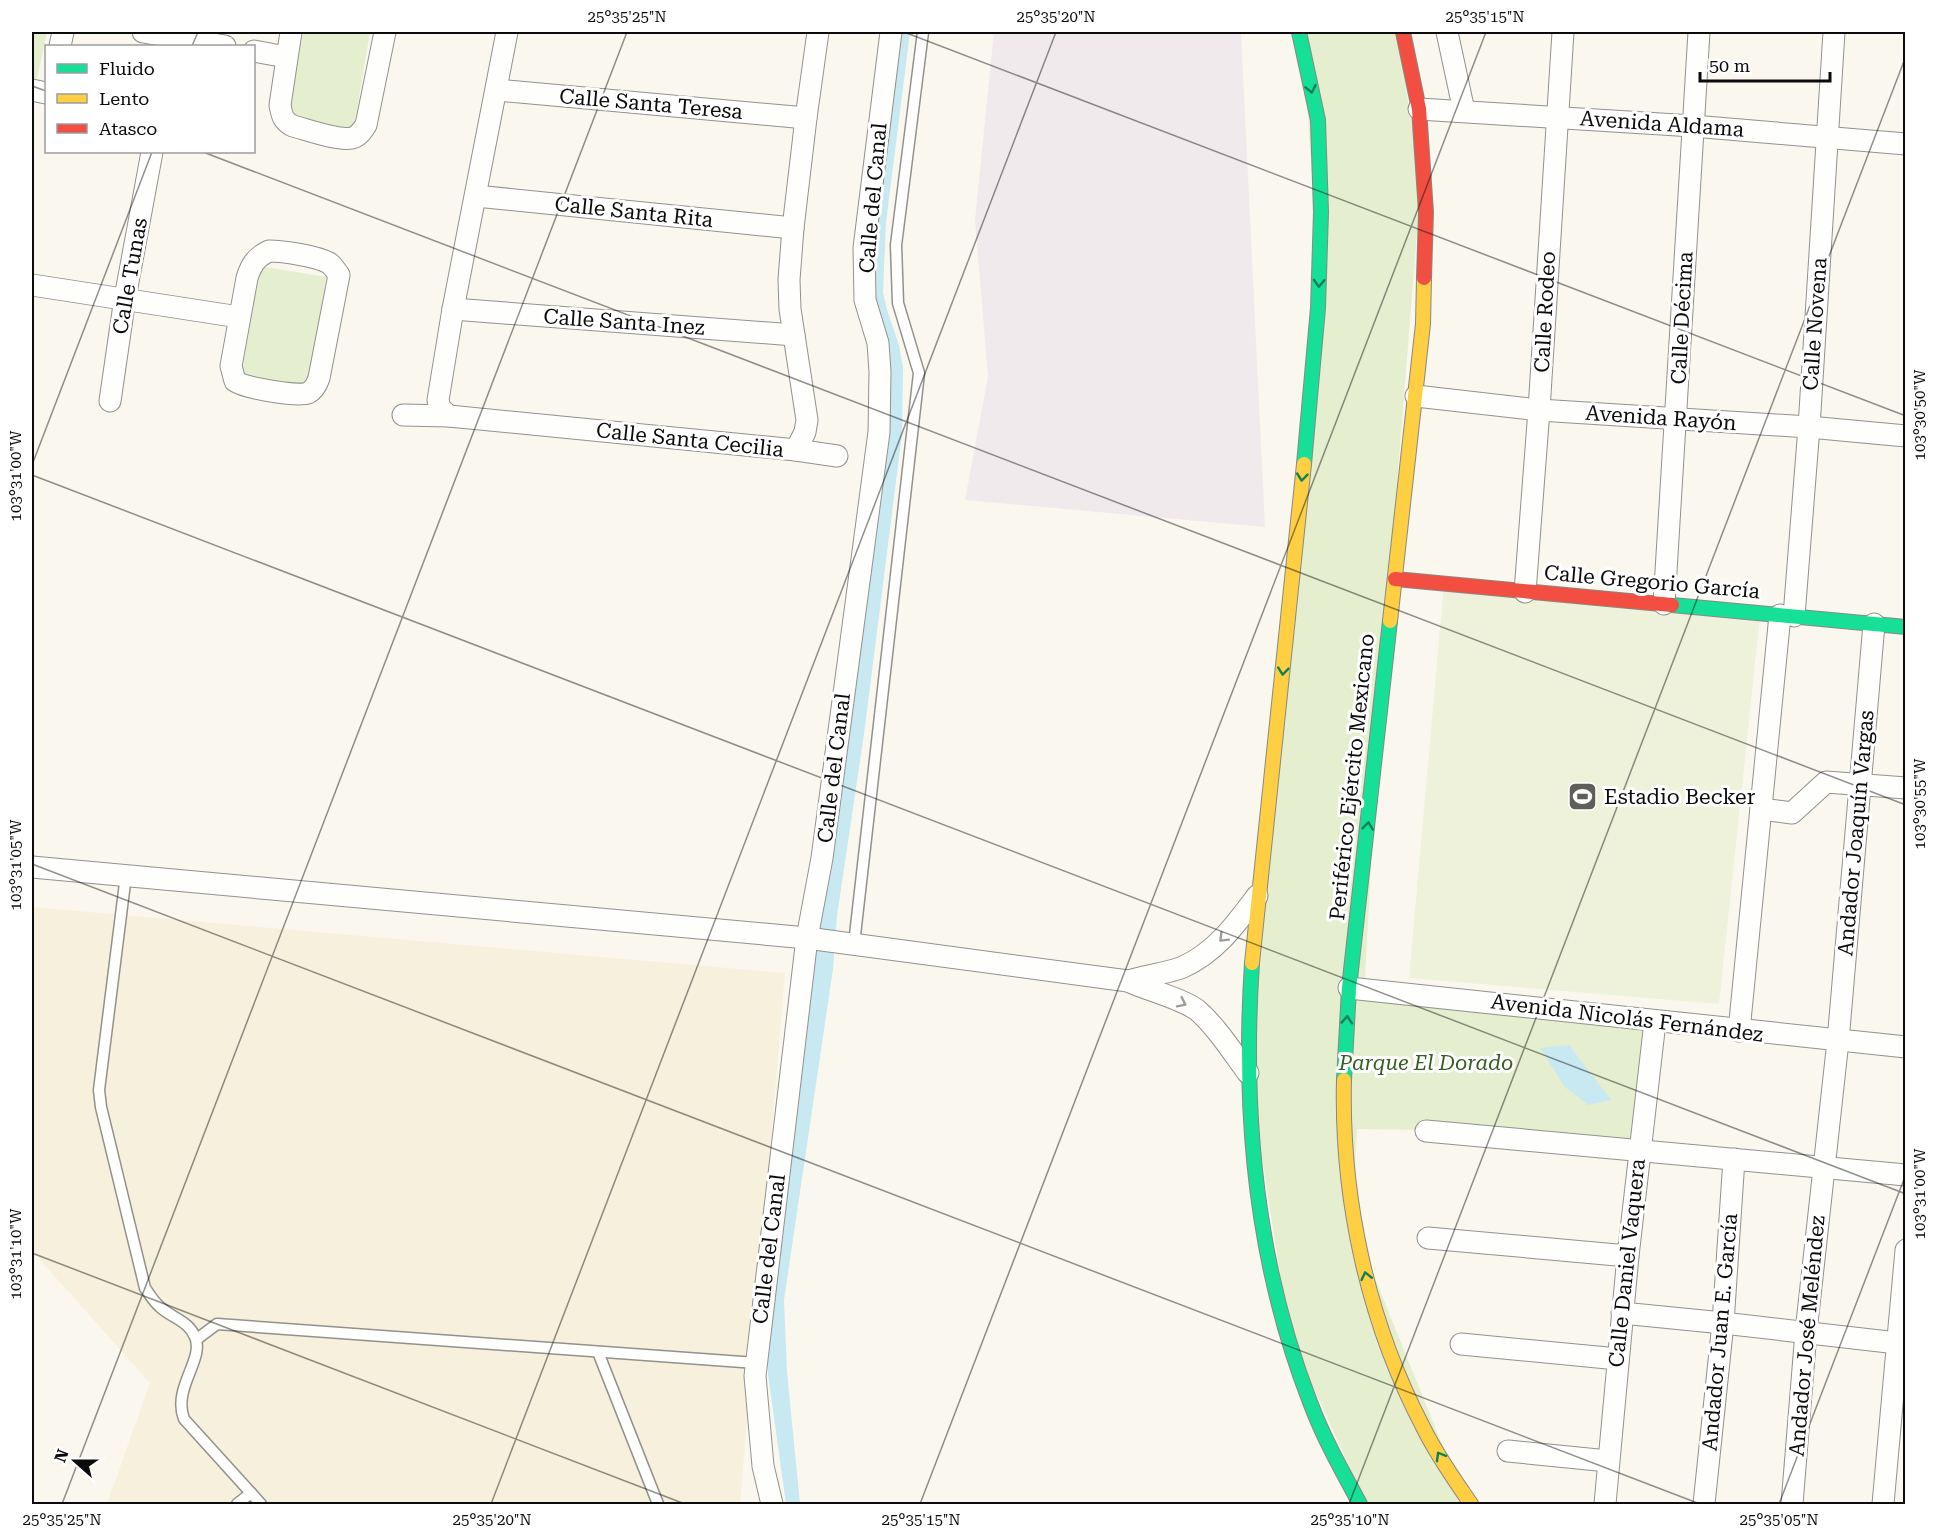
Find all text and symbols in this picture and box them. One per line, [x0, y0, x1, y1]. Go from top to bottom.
text: 25°35'25"N [587, 8, 667, 26]
text: 25°35'20"N [1016, 8, 1096, 26]
text: 25°35'15"N [1445, 8, 1525, 26]
legend [45, 45, 255, 153]
scale bar [1700, 45, 1830, 83]
text: 50 m [1709, 55, 1750, 76]
text: Fluido [99, 58, 155, 79]
one-way arrow [1304, 83, 1317, 93]
street label: Calle Santa Teresa [558, 84, 744, 124]
text: Lento [99, 88, 149, 109]
street label: Avenida Aldama [1579, 106, 1746, 142]
text: Atasco [99, 118, 157, 139]
street label: Calle del Canal [854, 121, 892, 274]
street label: Calle Santa Rita [554, 192, 715, 232]
street label: Calle Tunas [108, 216, 152, 336]
street label: Calle Décima [1667, 250, 1698, 385]
street label: Calle Rodeo [1530, 251, 1560, 373]
street label: Calle Novena [1798, 256, 1832, 391]
one-way arrow [1312, 279, 1325, 288]
street label: Calle Santa Inez [543, 304, 706, 340]
text: 103°30'50"W [1911, 369, 1929, 460]
street label: Avenida Rayón [1585, 401, 1738, 435]
street label: Calle Santa Cecilia [595, 418, 786, 462]
text: 103°31'00"W [7, 430, 25, 521]
one-way arrow [1296, 473, 1309, 482]
street label: Calle Gregorio García [1543, 561, 1762, 603]
street label: Periférico Ejército Mexicano [1325, 632, 1379, 922]
one-way arrow [1277, 667, 1289, 676]
street label: Calle del Canal [813, 691, 855, 844]
street label: Andador Joaquín Vargas [1833, 709, 1879, 957]
text: 103°30'55"W [1911, 758, 1929, 849]
sports icon: Estadio Becker [1567, 781, 1599, 813]
place label: Estadio Becker [1604, 785, 1756, 809]
text: 103°31'05"W [7, 819, 25, 910]
one-way arrow [1362, 821, 1374, 831]
one-way arrow [1219, 931, 1229, 942]
street label: Avenida Nicolás Fernández [1490, 989, 1765, 1047]
one-way arrow [1175, 995, 1186, 1007]
one-way arrow [1341, 1015, 1354, 1024]
park label: Parque El Dorado [1338, 1051, 1513, 1075]
text: 103°31'00"W [1911, 1148, 1929, 1239]
street label: Calle Daniel Vaquera [1604, 1157, 1650, 1368]
street label: Calle del Canal [748, 1172, 790, 1325]
text: 103°31'10"W [7, 1208, 25, 1299]
street label: Andador Juan E. García [1698, 1212, 1742, 1452]
street label: Andador José Meléndez [1785, 1214, 1830, 1457]
one-way arrow [1360, 1271, 1373, 1281]
north arrow [45, 1431, 105, 1491]
text: N [50, 1447, 73, 1465]
one-way arrow [1435, 1451, 1447, 1462]
text: 25°35'25"N [22, 1511, 102, 1529]
text: 25°35'20"N [452, 1511, 532, 1529]
text: 25°35'15"N [881, 1511, 961, 1529]
text: 25°35'10"N [1310, 1511, 1390, 1529]
text: 25°35'05"N [1739, 1511, 1819, 1529]

